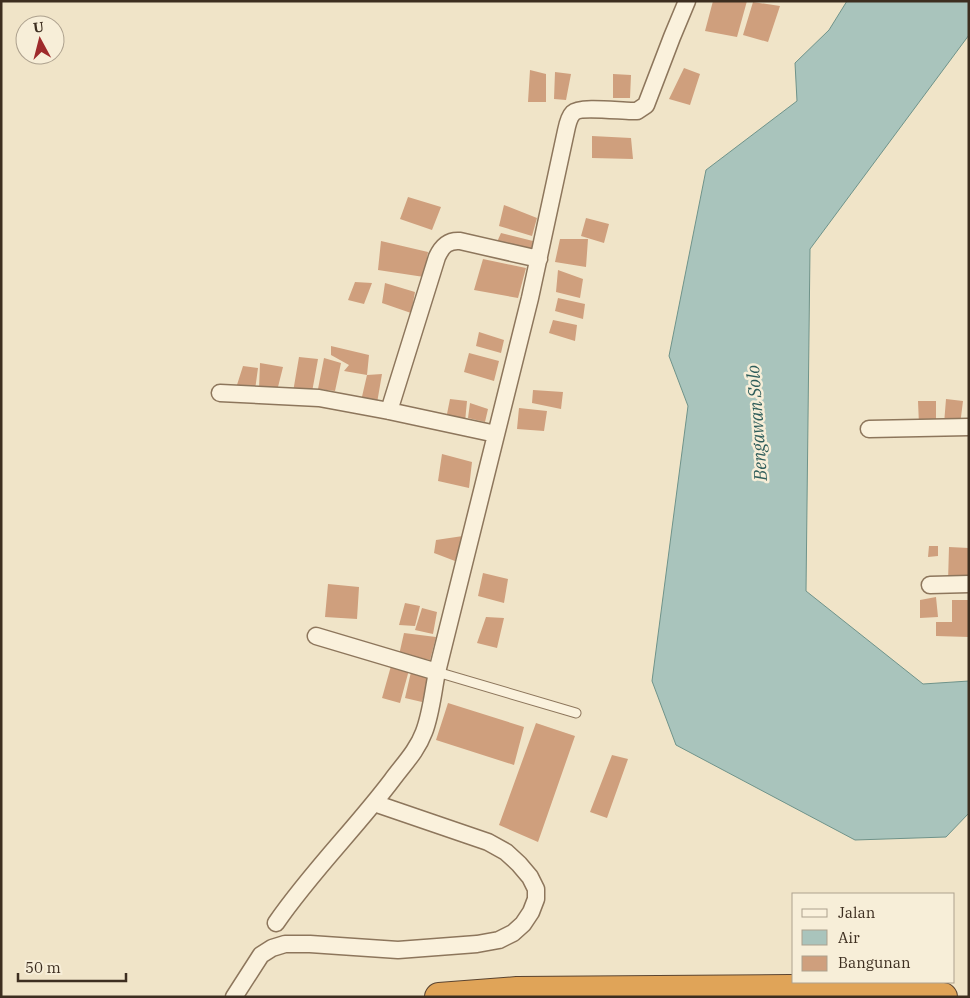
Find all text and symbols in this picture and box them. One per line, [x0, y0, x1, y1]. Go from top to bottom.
north arrow [15, 15, 65, 65]
text: U [32, 17, 45, 37]
water label: Bengawan Solo [741, 364, 772, 483]
legend [792, 893, 955, 983]
text: Jalan [838, 903, 876, 922]
text: Air [838, 928, 860, 947]
scale bar [18, 950, 125, 982]
text: Bangunan [838, 953, 911, 972]
text: 50 m [25, 958, 61, 977]

